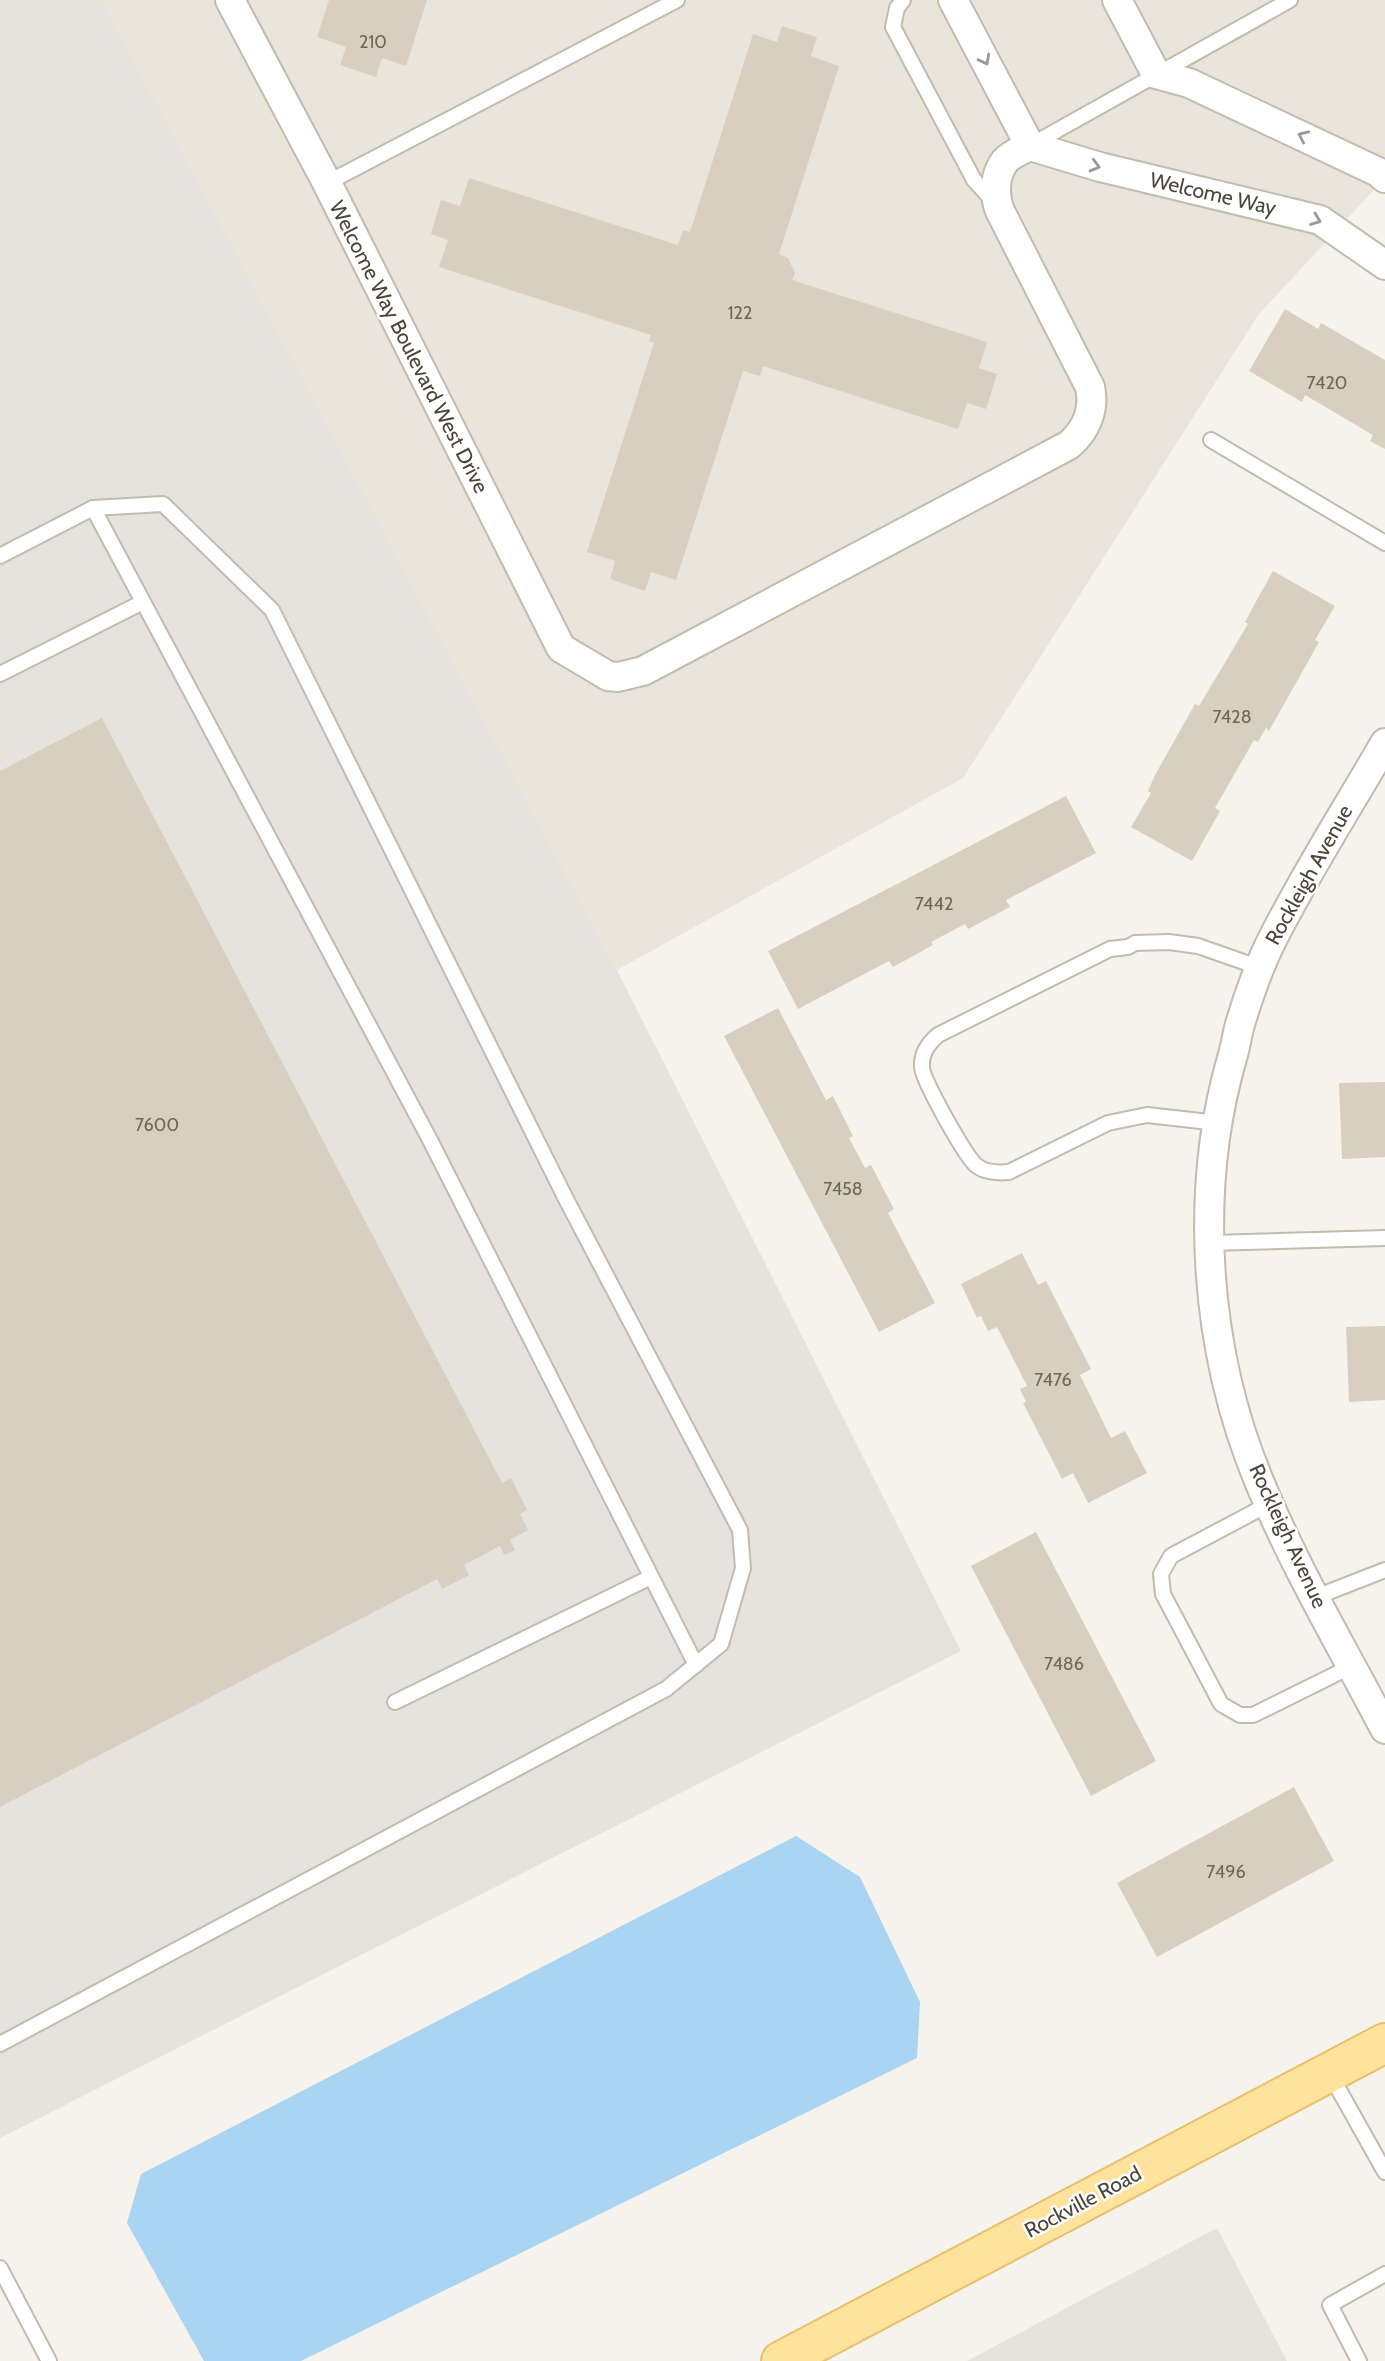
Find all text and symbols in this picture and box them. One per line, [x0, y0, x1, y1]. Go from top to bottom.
house number: 210 [359, 31, 387, 53]
one-way arrow [977, 53, 990, 66]
one-way arrow [1298, 131, 1310, 145]
one-way arrow [1089, 157, 1101, 172]
street label: Welcome Way [1148, 167, 1279, 220]
street label: Welcome Way Boulevard West Drive [325, 197, 494, 497]
one-way arrow [1309, 212, 1321, 226]
house number: 122 [728, 302, 752, 324]
house number: 7420 [1307, 372, 1347, 394]
house number: 7428 [1212, 706, 1252, 728]
street label: Rockleigh Avenue [1260, 800, 1357, 949]
house number: 7442 [915, 893, 953, 915]
house number: 7600 [135, 1114, 179, 1136]
house number: 7458 [823, 1178, 863, 1200]
house number: 7476 [1034, 1369, 1072, 1391]
street label: Rockleigh Avenue [1244, 1460, 1333, 1612]
house number: 7486 [1044, 1653, 1084, 1675]
house number: 7496 [1206, 1861, 1246, 1883]
street label: Rockville Road [1020, 2160, 1145, 2243]

